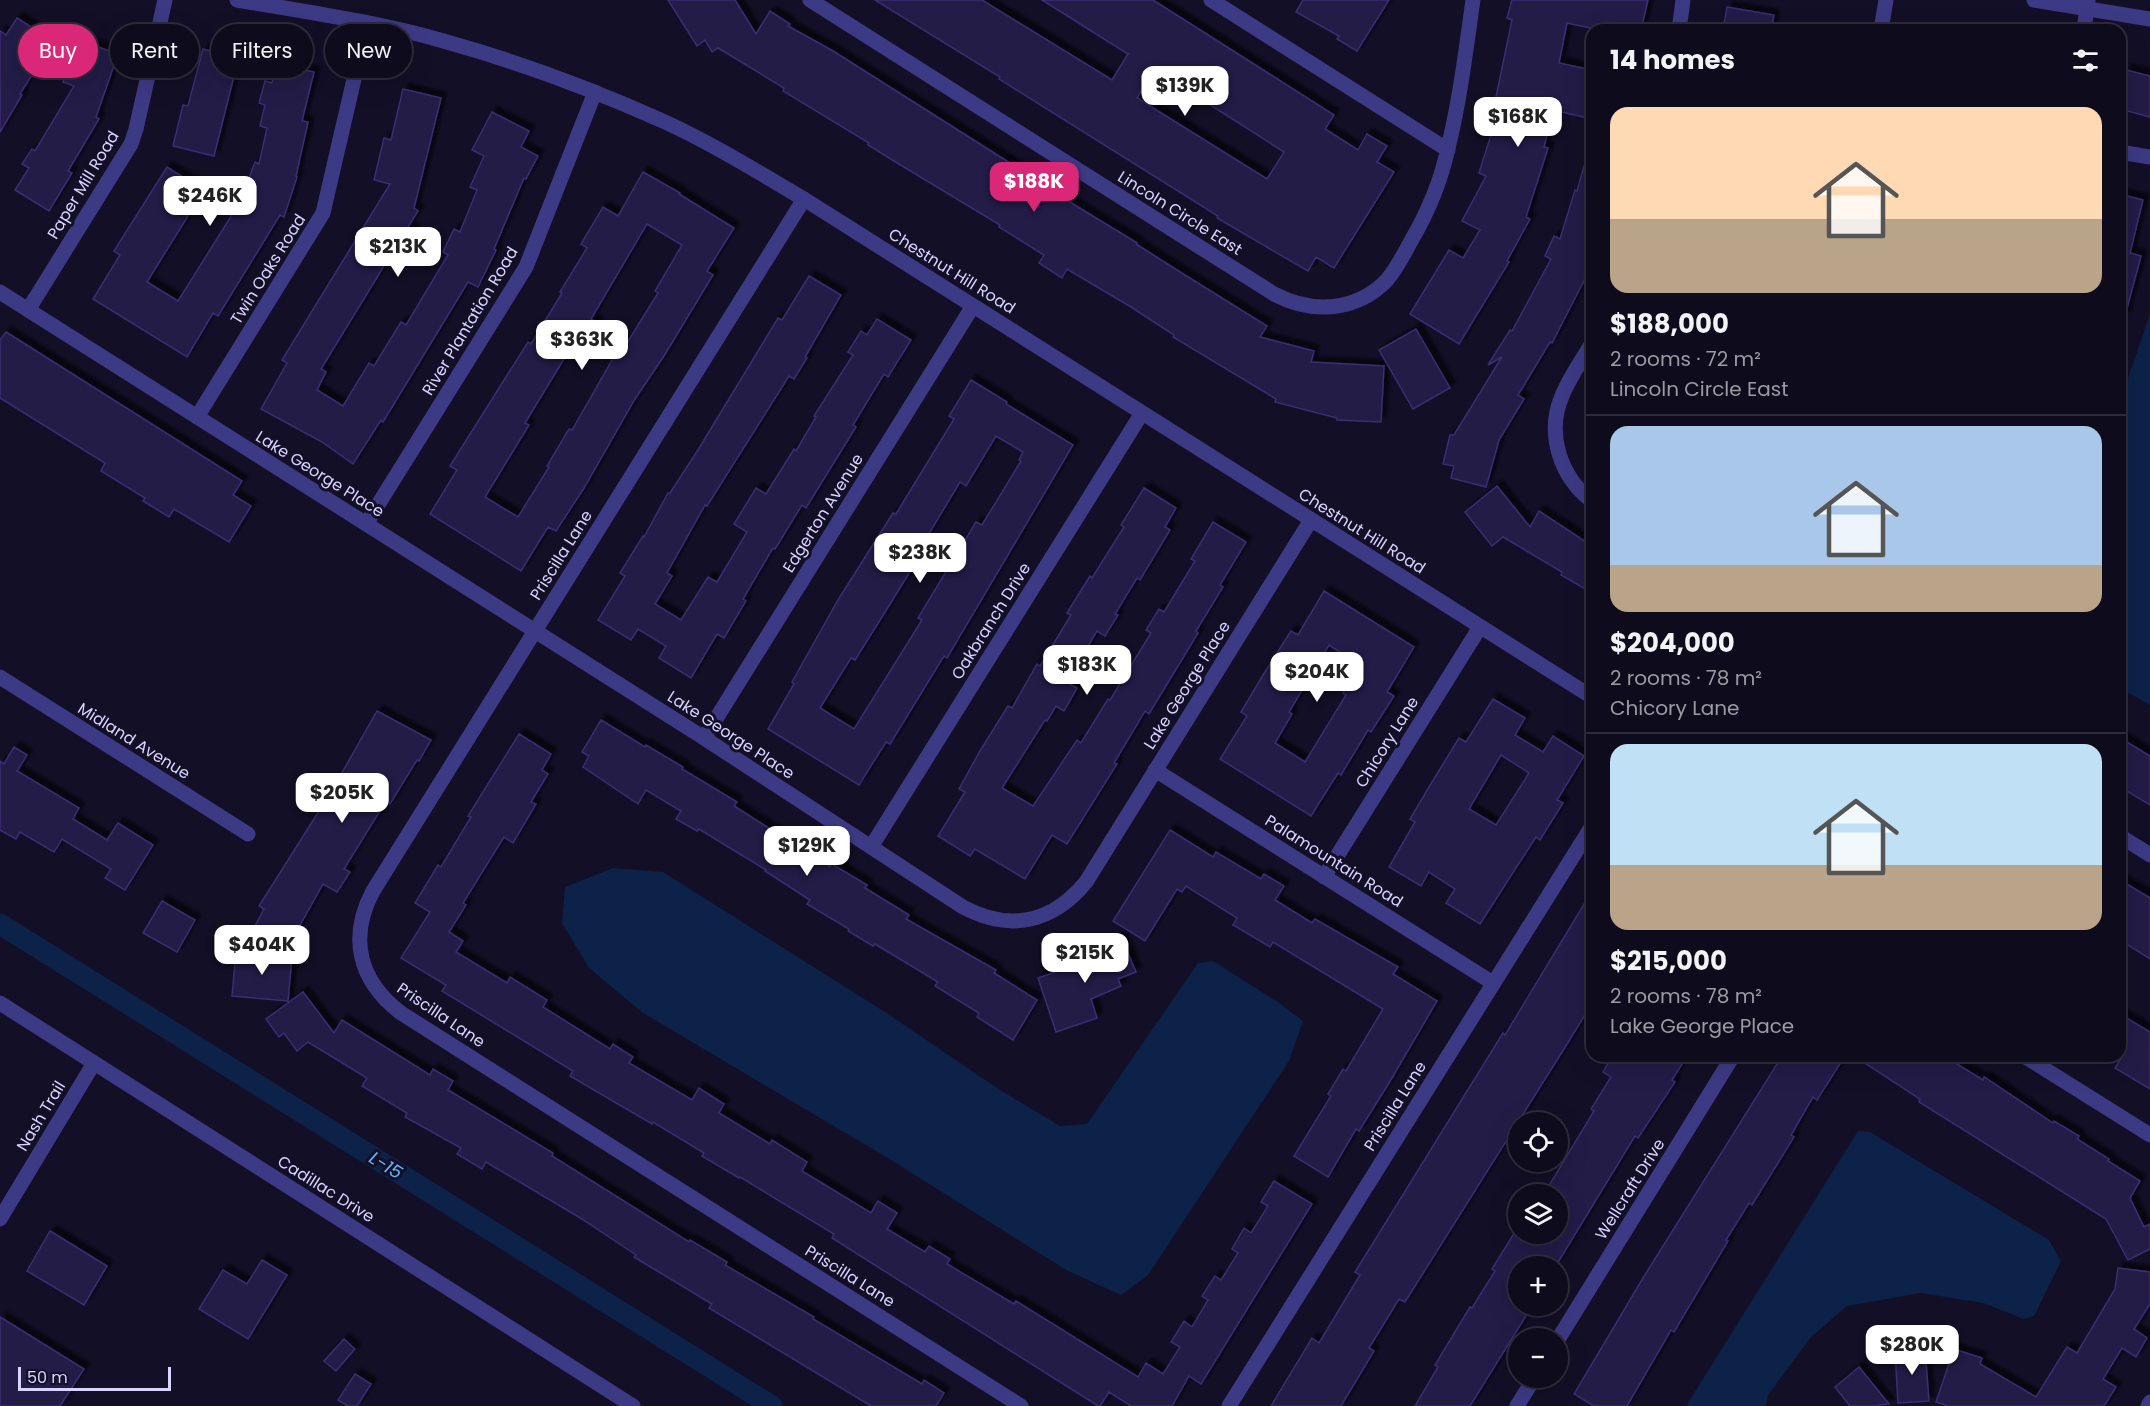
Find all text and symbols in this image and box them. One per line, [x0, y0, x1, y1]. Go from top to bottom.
chip: Buy [18, 24, 98, 78]
chip: Rent [110, 24, 199, 78]
chip: Filters [211, 24, 313, 78]
chip: New [325, 24, 412, 78]
text: 14 homes [1610, 42, 1735, 78]
icon: filters [2069, 44, 2102, 77]
pin: $139K [1143, 66, 1227, 117]
text: $139K [1155, 71, 1215, 99]
pin: $168K [1476, 97, 1560, 148]
text: $168K [1488, 102, 1548, 130]
street label: Paper Mill Road [42, 127, 124, 243]
icon: home [1802, 146, 1910, 254]
pin: $188K [992, 162, 1076, 213]
street label: Lincoln Circle East [1113, 165, 1247, 261]
text: $188K [1004, 167, 1064, 195]
pin: $246K [168, 176, 252, 227]
text: $246K [178, 181, 242, 209]
street label: Twin Oaks Road [225, 209, 311, 329]
street label: Chestnut Hill Road [884, 223, 1020, 319]
pin: $213K [356, 227, 440, 278]
text: $213K [369, 232, 427, 260]
street label: River Plantation Road [416, 242, 524, 400]
text: $188,000 [1610, 306, 1729, 342]
pin: $363K [540, 320, 624, 371]
text: $363K [550, 325, 614, 353]
text: 2 rooms · 72 m² [1610, 345, 1761, 373]
text: Lincoln Circle East [1610, 375, 1788, 403]
street label: Lake George Place [251, 425, 389, 523]
street label: Edgerton Avenue [777, 449, 869, 577]
icon: home [1802, 465, 1910, 573]
street label: Chestnut Hill Road [1294, 483, 1430, 579]
street label: Priscilla Lane [524, 506, 598, 604]
pin: $238K [878, 533, 962, 584]
text: $238K [888, 538, 952, 566]
street label: Oakbranch Drive [946, 558, 1036, 684]
street label: Lake George Place [1138, 616, 1236, 754]
text: $204,000 [1610, 625, 1735, 661]
pin: $183K [1045, 645, 1129, 696]
text: $183K [1057, 650, 1117, 678]
pin: $204K [1275, 652, 1359, 703]
text: $204K [1284, 657, 1350, 685]
text: 2 rooms · 78 m² [1610, 664, 1762, 692]
street label: Lake George Place [663, 685, 799, 785]
street label: Chicory Lane [1350, 692, 1424, 792]
text: Chicory Lane [1610, 694, 1740, 722]
street label: Midland Avenue [73, 697, 195, 785]
pin: $205K [300, 773, 384, 824]
text: $205K [310, 778, 374, 806]
icon: home [1802, 783, 1910, 891]
street label: Palamountain Road [1261, 809, 1407, 913]
pin: $129K [765, 826, 849, 877]
text: $129K [778, 831, 836, 859]
pin: $404K [220, 925, 304, 976]
text: $404K [228, 930, 296, 958]
pin: $215K [1043, 933, 1127, 984]
text: $215K [1055, 938, 1115, 966]
text: $215,000 [1610, 943, 1727, 979]
street label: Priscilla Lane [392, 977, 490, 1053]
text: 2 rooms · 78 m² [1610, 982, 1762, 1010]
text: Lake George Place [1610, 1012, 1794, 1040]
street label: Priscilla Lane [1358, 1057, 1432, 1155]
street label: Nash Trail [11, 1077, 71, 1155]
map controls [1508, 1112, 1568, 1388]
button: locate [1508, 1112, 1568, 1172]
street label: Wellcraft Drive [1590, 1134, 1670, 1244]
water label: L-15 [365, 1145, 407, 1185]
street label: Cadillac Drive [273, 1150, 379, 1228]
button: layers [1508, 1184, 1568, 1244]
street label: Priscilla Lane [801, 1239, 899, 1313]
button: + [1508, 1256, 1568, 1316]
pin: $280K [1870, 1325, 1954, 1376]
button: − [1508, 1328, 1568, 1388]
text: $280K [1880, 1330, 1944, 1358]
scale bar [18, 1364, 171, 1392]
text: 50 m [27, 1366, 68, 1389]

